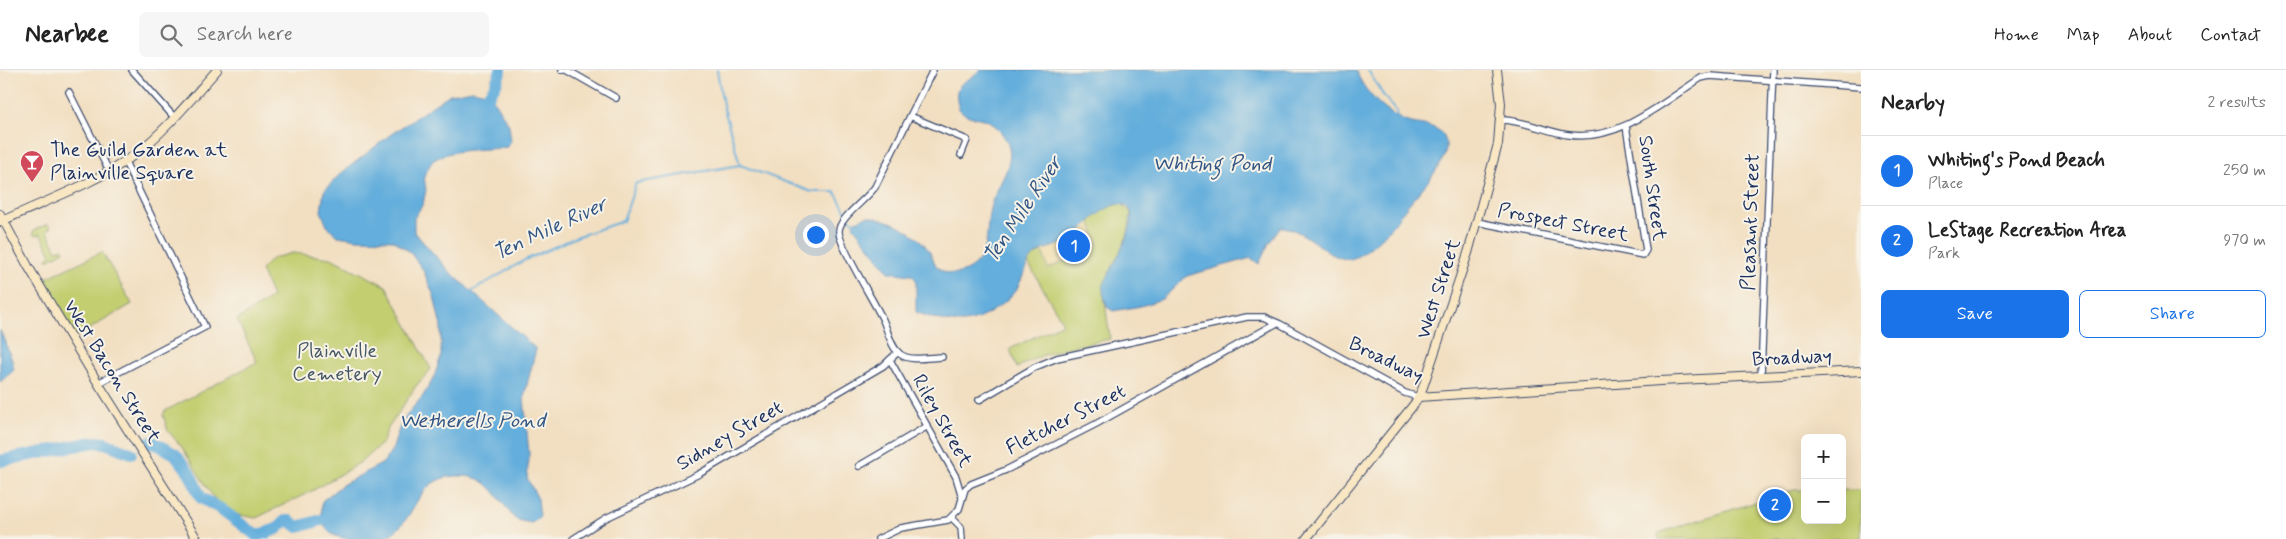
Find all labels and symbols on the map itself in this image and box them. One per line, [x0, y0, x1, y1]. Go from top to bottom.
street label: South Street [1631, 134, 1673, 243]
place label: The Guild Garden at Plainville Square [50, 137, 228, 187]
bar icon: The Guild Garden at Plainville Square [19, 149, 45, 183]
water label: Ten Mile River [977, 150, 1070, 269]
water label: Whiting Pond [1153, 150, 1273, 180]
street label: Pleasant Street [1735, 153, 1767, 291]
water label: Ten Mile River [488, 189, 613, 268]
street label: Prospect Street [1495, 197, 1631, 249]
your location [803, 222, 829, 248]
pin: 1 [1058, 227, 1090, 265]
street label: West Street [1410, 235, 1468, 342]
street label: West Bacon Street [57, 295, 167, 449]
street label: Broadway [1344, 330, 1428, 390]
park label: Plainville Cemetery [292, 338, 382, 388]
street label: Broadway [1751, 342, 1833, 374]
street label: Riley Street [905, 370, 979, 473]
street label: Fletcher Street [1001, 378, 1131, 462]
street label: Sidney Street [672, 395, 788, 477]
water label: Wetherells Pond [399, 407, 547, 435]
pin: 2 [1759, 486, 1791, 524]

